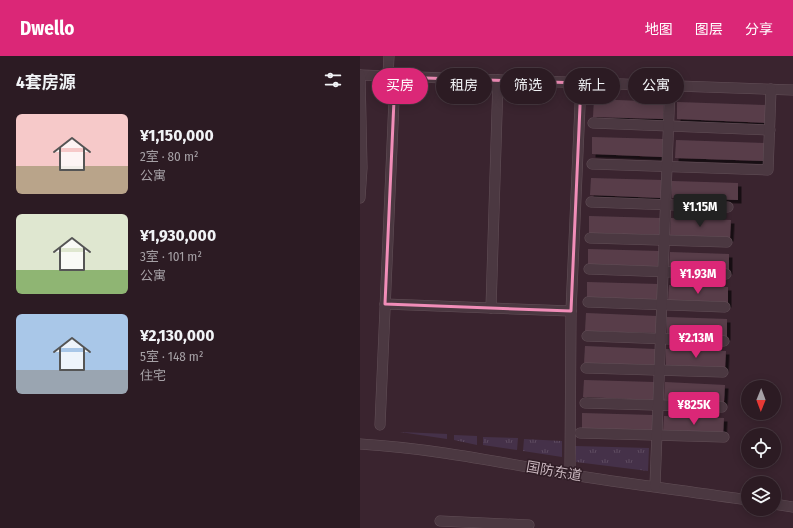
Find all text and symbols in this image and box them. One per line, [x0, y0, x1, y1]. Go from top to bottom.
text: Dwello [20, 17, 74, 40]
text: 地图 [645, 21, 673, 38]
text: 图层 [695, 21, 723, 38]
text: 分享 [745, 21, 773, 38]
chip: 买房 [372, 68, 428, 104]
chip: 租房 [436, 68, 492, 104]
chip: 筛选 [500, 68, 556, 104]
chip: 新上 [564, 68, 620, 104]
chip: 公寓 [628, 68, 684, 104]
icon: filters [322, 69, 344, 91]
text: 4套房源 [16, 72, 76, 93]
text: ¥1,150,000 [140, 125, 214, 146]
icon: home [48, 130, 96, 178]
text: 2室 · 80 m² [140, 149, 199, 164]
text: 公寓 [140, 168, 166, 183]
pin: ¥1.15M [667, 194, 733, 228]
text: ¥1.15M [683, 199, 717, 214]
text: ¥1,930,000 [140, 225, 216, 246]
icon: home [48, 230, 96, 278]
text: 3室 · 101 m² [140, 249, 202, 264]
pin: ¥1.93M [665, 261, 731, 295]
text: ¥1.93M [680, 266, 716, 281]
text: 公寓 [140, 268, 166, 283]
text: ¥2,130,000 [140, 325, 215, 346]
pin: ¥2.13M [663, 325, 729, 359]
icon: home [48, 330, 96, 378]
text: ¥2.13M [678, 330, 714, 345]
text: 5室 · 148 m² [140, 349, 203, 364]
text: 住宅 [140, 368, 166, 383]
north arrow [741, 380, 781, 420]
map controls [741, 380, 781, 516]
pin: ¥825K [666, 392, 722, 426]
text: ¥825K [677, 397, 711, 412]
button: locate [741, 428, 781, 468]
street label: 国防东道 [525, 458, 583, 485]
button: layers [741, 476, 781, 516]

